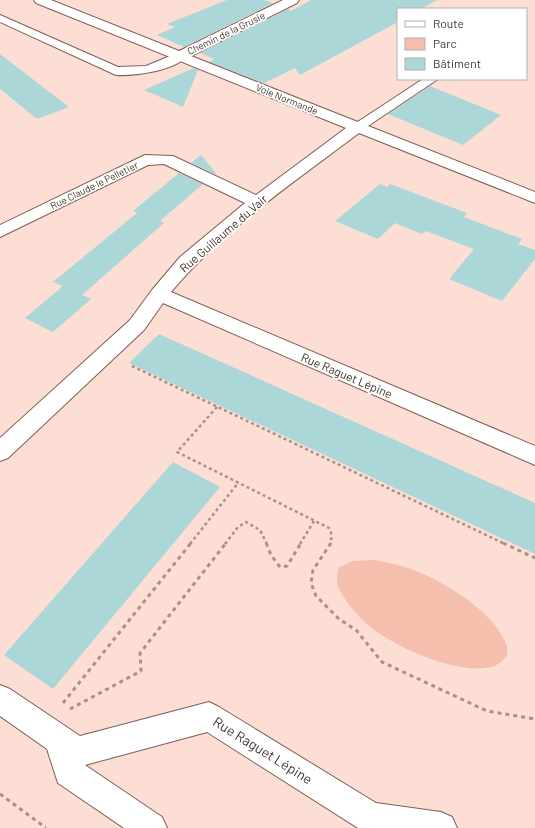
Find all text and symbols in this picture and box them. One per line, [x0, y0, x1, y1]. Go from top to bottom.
legend [397, 8, 527, 80]
street label: Chemin de la Grusie [185, 9, 267, 57]
text: Route [433, 16, 464, 30]
text: Parc [433, 36, 457, 50]
text: Bâtiment [433, 56, 481, 70]
street label: Voie Normande [254, 81, 320, 117]
street label: Rue Claude le Pelletier [48, 158, 140, 211]
street label: Rue Guillaume du Vair [176, 191, 270, 275]
street label: Rue Raguet Lépine [299, 349, 395, 401]
street label: Rue Raguet Lépine [210, 713, 316, 787]

